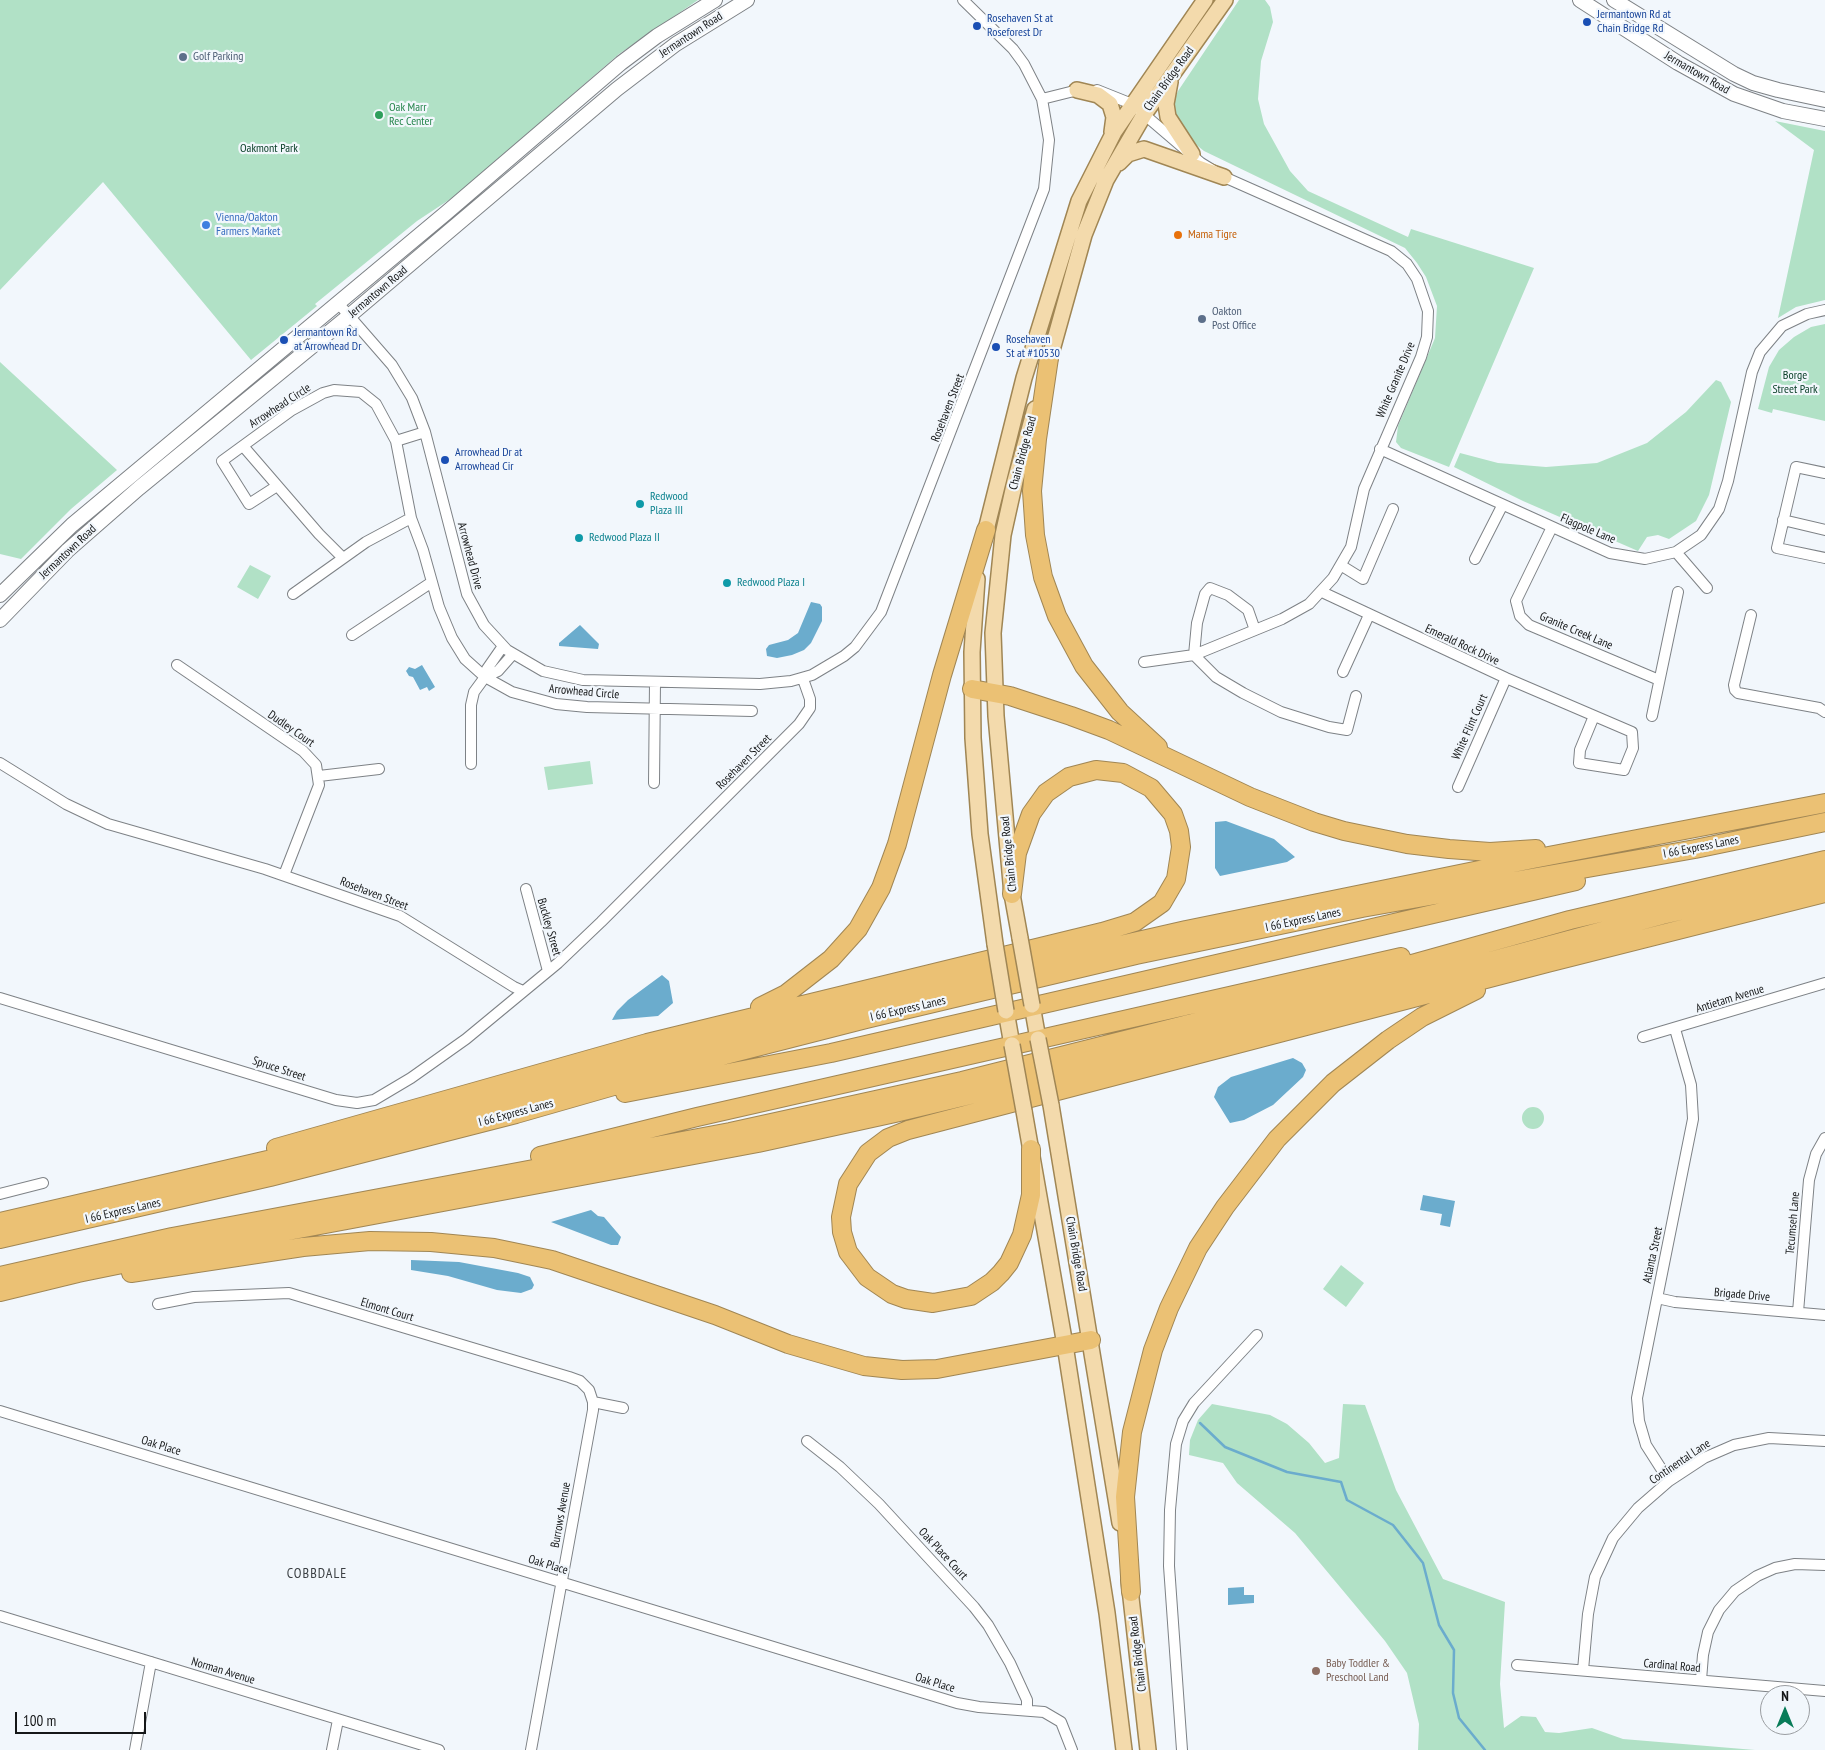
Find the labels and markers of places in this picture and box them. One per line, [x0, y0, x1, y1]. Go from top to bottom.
place label: Jermantown Rd at Chain Bridge Rd [1597, 8, 1671, 36]
place label: Rosehaven St at Roseforest Dr [987, 12, 1053, 40]
marker: Jermantown Rd at Chain Bridge Rd [1581, 16, 1593, 28]
marker: Rosehaven St at Roseforest Dr [971, 20, 983, 32]
place label: Golf Parking [193, 50, 243, 64]
marker: Golf Parking [177, 51, 189, 63]
place label: Oak Marr Rec Center [389, 101, 433, 129]
marker: Oak Marr Rec Center [373, 109, 385, 121]
place label: Vienna/Oakton Farmers Market [216, 211, 280, 239]
marker: Vienna/Oakton Farmers Market [200, 219, 212, 231]
place label: Mama Tigre [1188, 228, 1237, 242]
marker: Mama Tigre [1172, 229, 1184, 241]
place label: Oakton Post Office [1212, 305, 1256, 333]
marker: Oakton Post Office [1196, 313, 1208, 325]
place label: Jermantown Rd at Arrowhead Dr [294, 326, 361, 354]
place label: Rosehaven St at #10530 [1006, 333, 1060, 361]
marker: Jermantown Rd at Arrowhead Dr [278, 334, 290, 346]
marker: Rosehaven St at #10530 [990, 341, 1002, 353]
place label: Arrowhead Dr at Arrowhead Cir [455, 446, 522, 474]
marker: Arrowhead Dr at Arrowhead Cir [439, 454, 451, 466]
place label: Redwood Plaza III [650, 490, 688, 518]
marker: Redwood Plaza III [634, 498, 646, 510]
place label: Redwood Plaza II [589, 531, 660, 545]
marker: Redwood Plaza II [573, 532, 585, 544]
place label: Redwood Plaza I [737, 576, 805, 590]
marker: Redwood Plaza I [721, 577, 733, 589]
place label: Baby Toddler & Preschool Land [1326, 1657, 1390, 1685]
marker: Baby Toddler & Preschool Land [1310, 1665, 1322, 1677]

